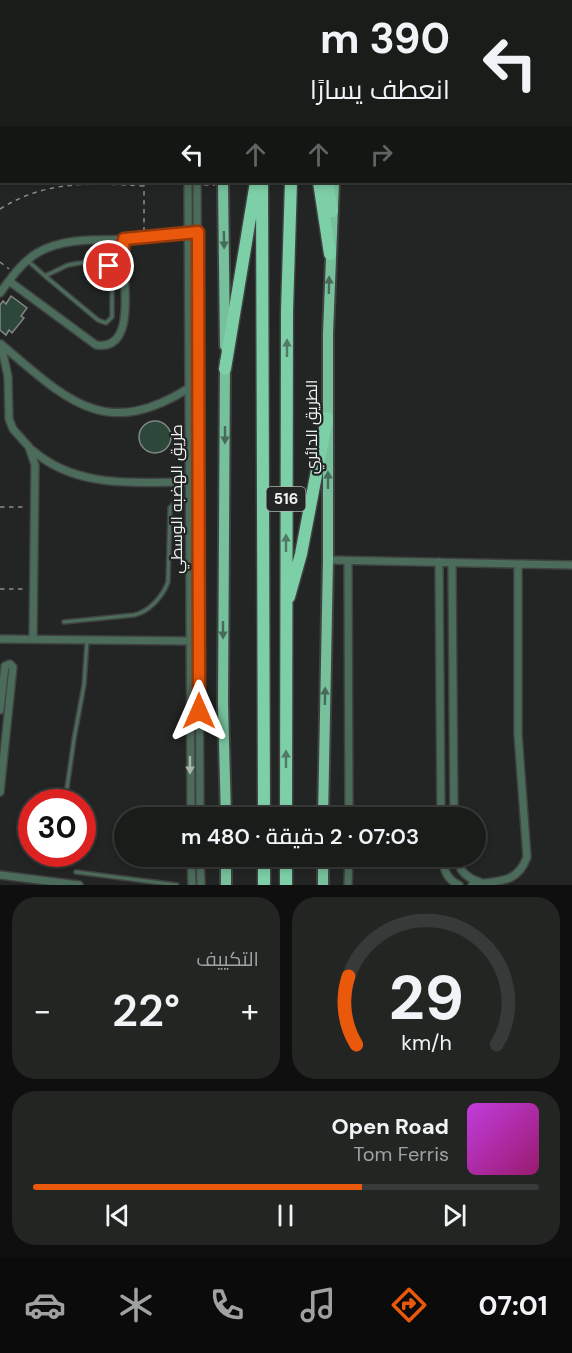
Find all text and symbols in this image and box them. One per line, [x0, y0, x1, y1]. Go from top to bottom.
text: 390 m [320, 11, 450, 66]
icon: left [471, 24, 549, 102]
text: انعطف يسارًا [310, 72, 450, 107]
icon: left [176, 138, 209, 171]
icon: ahead [239, 138, 272, 171]
icon: ahead [302, 138, 335, 171]
icon: right [365, 138, 398, 171]
one-way arrow [219, 230, 229, 249]
pin [83, 240, 134, 291]
icon: arrive [92, 249, 125, 282]
one-way arrow [324, 276, 334, 295]
one-way arrow [282, 339, 291, 358]
street label: الطريق الدائري [301, 380, 325, 474]
street label: طريق الهضبه الوسطي [166, 424, 190, 574]
one-way arrow [220, 425, 230, 444]
one-way arrow [323, 471, 332, 490]
road number: 516 [266, 487, 306, 511]
one-way arrow [281, 534, 291, 553]
one-way arrow [218, 620, 228, 639]
position arrow [167, 679, 231, 743]
one-way arrow [320, 687, 329, 706]
one-way arrow [281, 750, 291, 769]
one-way arrow [185, 755, 195, 774]
speed limit sign: 30 [18, 789, 96, 867]
text: 07:03 · 2 دقيقة · 480 m [181, 822, 419, 851]
text: التكييف [196, 946, 259, 972]
text: 29 [388, 957, 464, 1038]
text: 22° [112, 981, 180, 1040]
text: − [33, 989, 51, 1032]
text: + [241, 989, 259, 1032]
text: km/h [401, 1029, 451, 1057]
text: Open Road [331, 1112, 449, 1141]
text: Tom Ferris [353, 1141, 449, 1167]
icon: previous [101, 1199, 134, 1232]
icon: pause [269, 1199, 302, 1232]
icon: next [438, 1199, 471, 1232]
icon: car [24, 1284, 66, 1326]
icon: climate [115, 1284, 157, 1326]
icon: phone [206, 1284, 248, 1326]
icon: music [297, 1284, 339, 1326]
icon: directions [388, 1284, 430, 1326]
text: 07:01 [479, 1288, 548, 1323]

